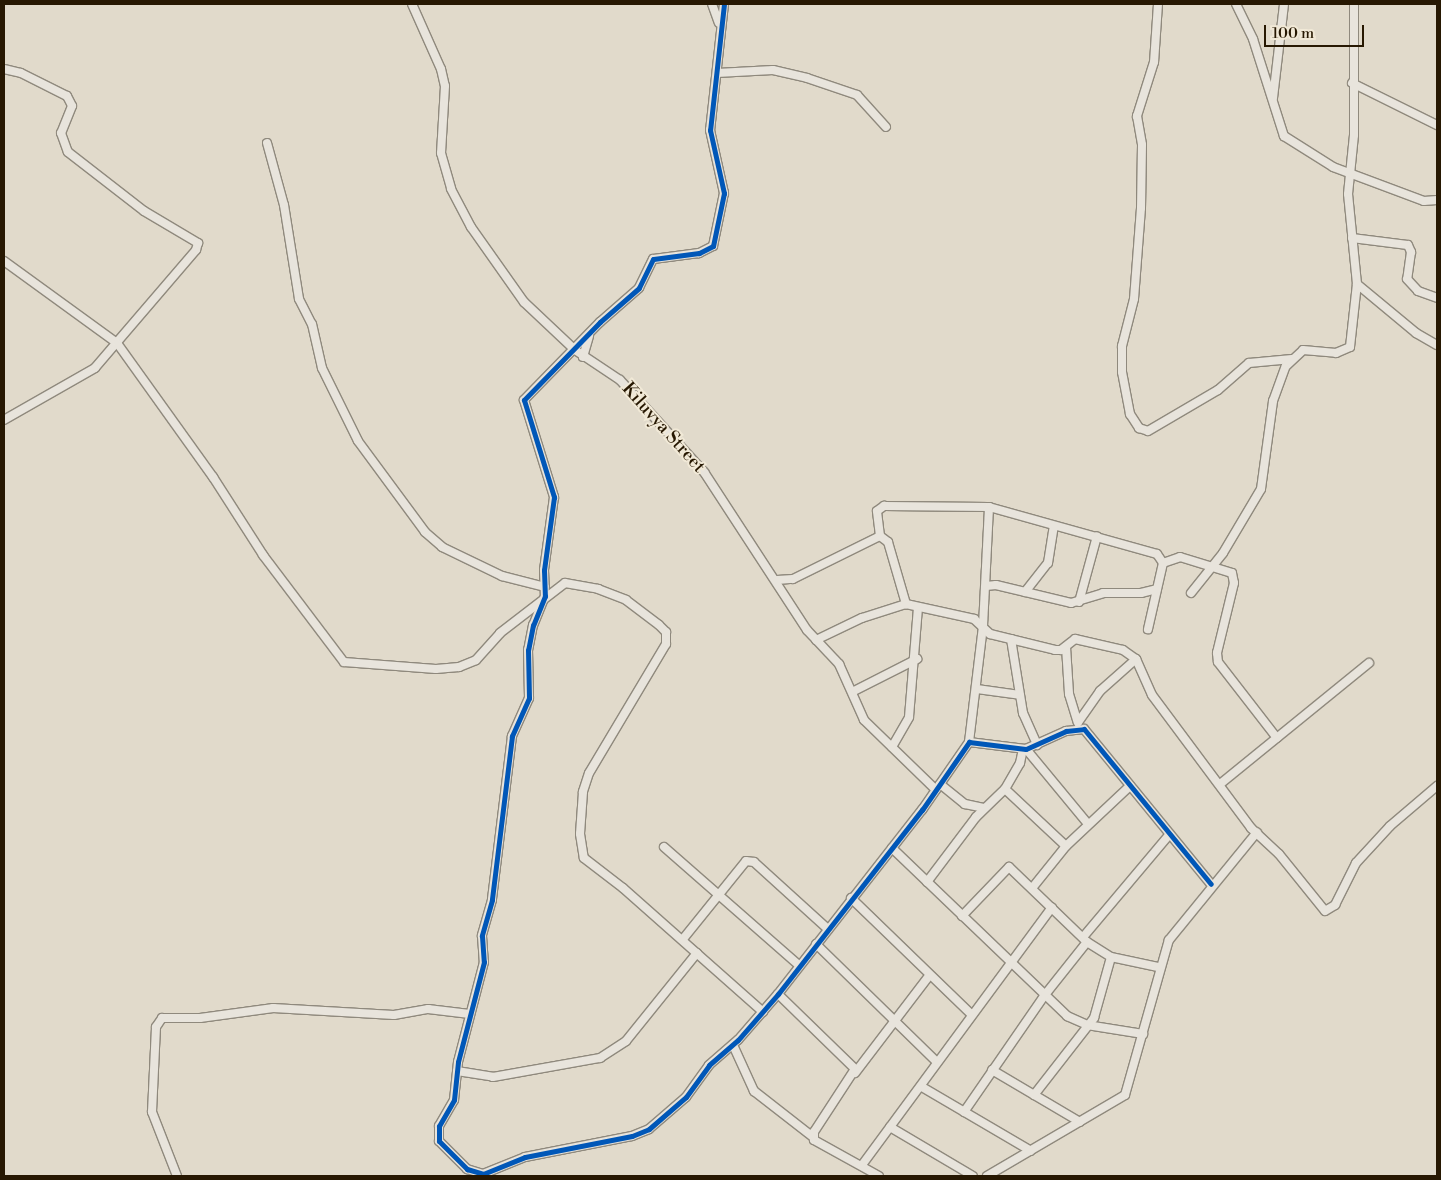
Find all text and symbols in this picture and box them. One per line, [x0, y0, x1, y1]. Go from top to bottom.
scale bar [1266, 15, 1366, 47]
text: 100 m [1272, 24, 1314, 43]
street label: Kiluvya Street [617, 378, 709, 478]

